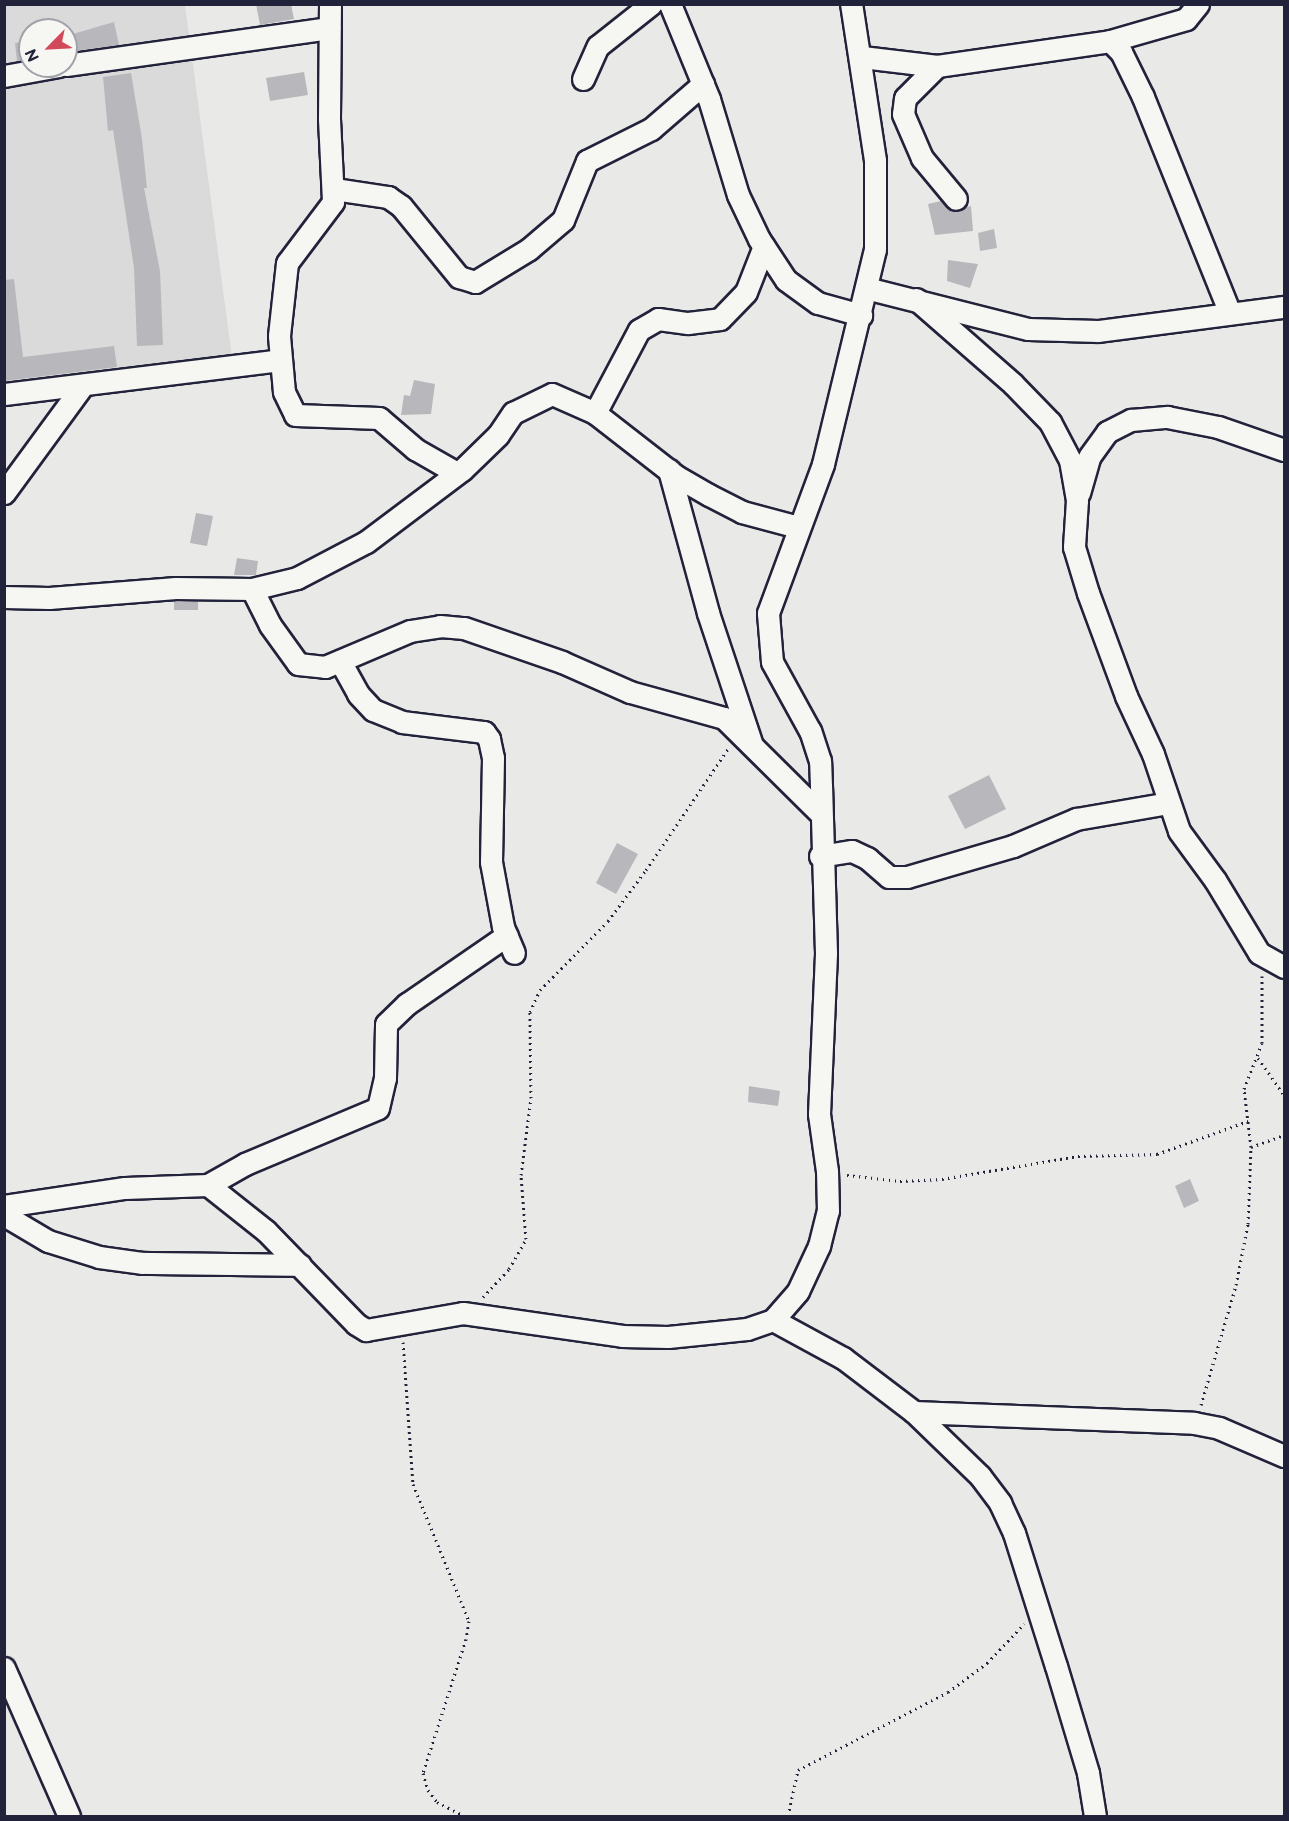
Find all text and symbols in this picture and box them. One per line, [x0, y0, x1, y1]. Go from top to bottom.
north arrow [18, 18, 78, 78]
text: N [22, 45, 44, 64]

